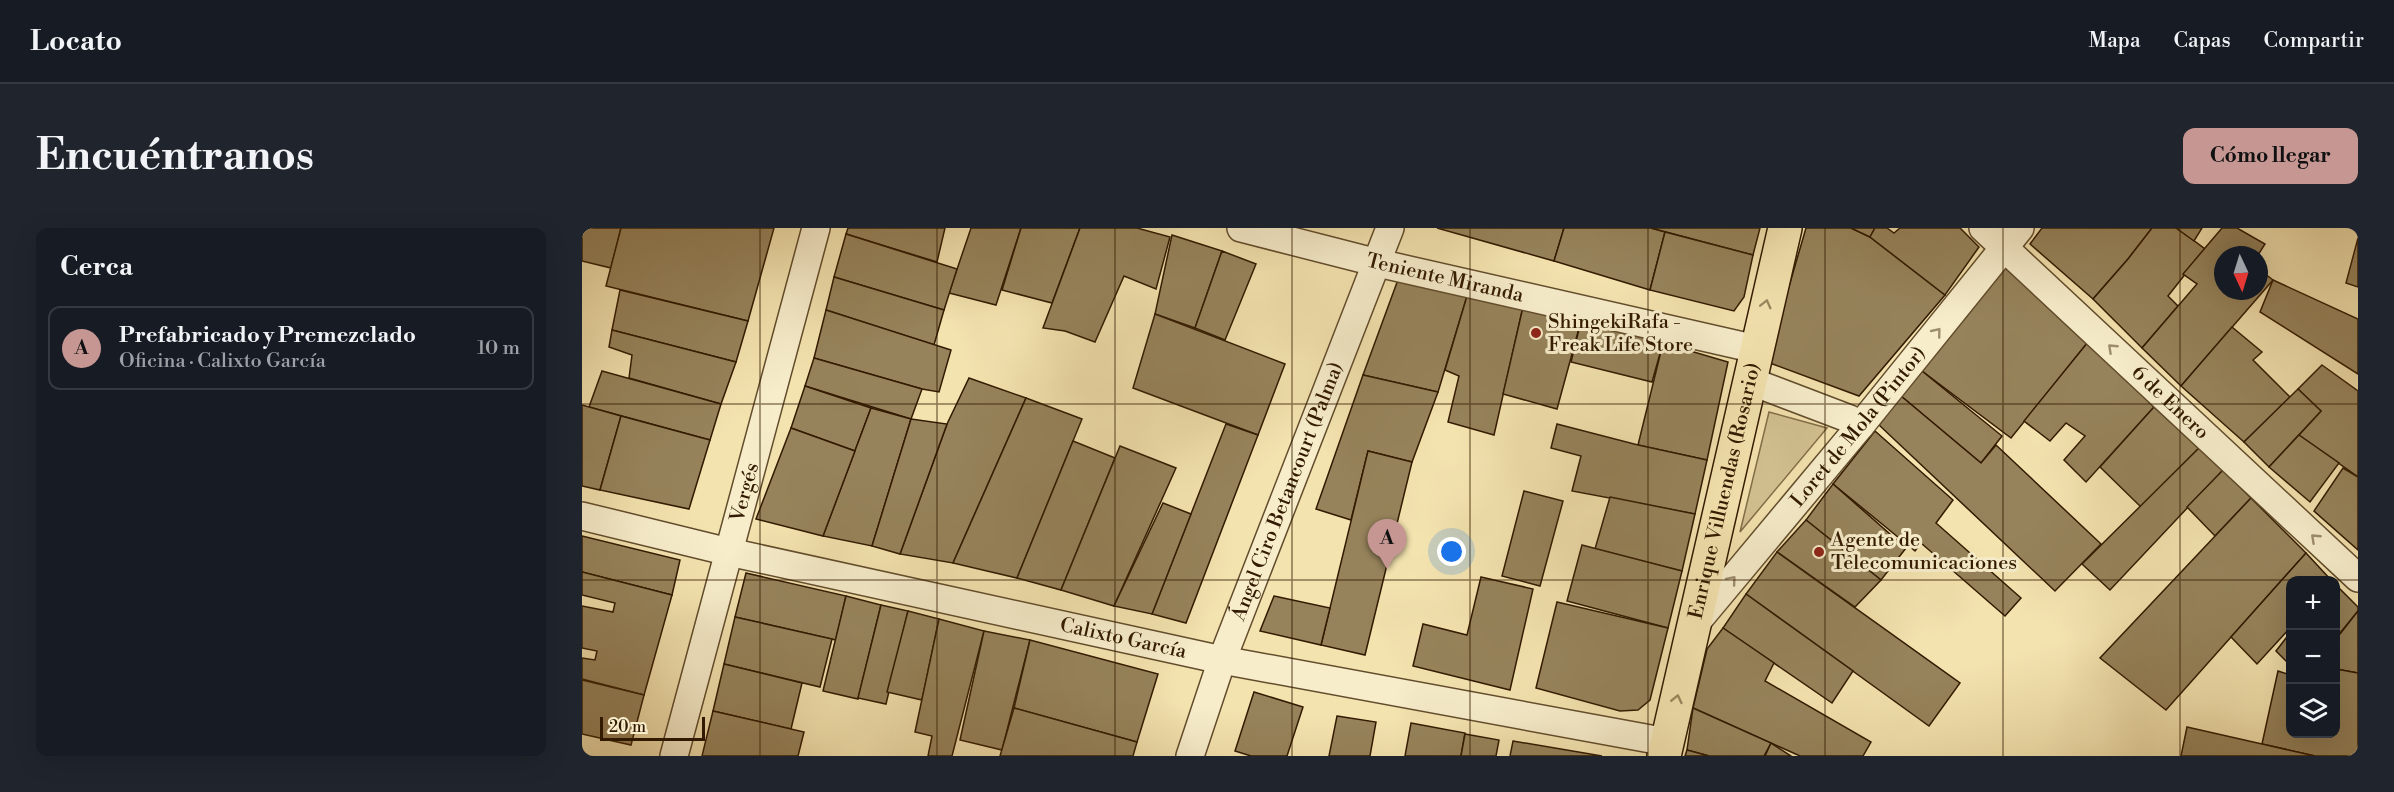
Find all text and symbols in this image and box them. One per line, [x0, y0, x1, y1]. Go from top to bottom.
text: Locato [30, 24, 122, 59]
text: Mapa [2089, 28, 2141, 54]
text: Capas [2174, 28, 2231, 54]
text: Compartir [2264, 28, 2364, 54]
button: Cómo llegar [2183, 128, 2358, 184]
text: Encuéntranos [36, 130, 314, 183]
north arrow [2214, 246, 2268, 300]
street label: Teniente Miranda [1364, 248, 1527, 308]
text: Cerca [60, 251, 133, 283]
one-way arrow [1759, 299, 1772, 309]
place label: ShingekiRafa - Freak Life Store [1548, 310, 1693, 358]
text: Prefabricado y Premezclado [119, 322, 416, 349]
marker: ShingekiRafa - Freak Life Store [1529, 326, 1543, 340]
one-way arrow [1929, 328, 1940, 339]
text: A [74, 336, 89, 361]
text: 10 m [477, 336, 520, 361]
street label: Loret de Mola (Pintor) [1785, 342, 1932, 512]
one-way arrow [2108, 344, 2118, 355]
text: Oficina · Calixto García [119, 349, 326, 374]
street label: Ángel Ciro Betancourt (Palma) [1225, 359, 1349, 625]
street label: Enrique Villuendas (Rosario) [1683, 360, 1766, 621]
street label: 6 de Enero [2126, 360, 2214, 445]
street label: Vergés [725, 460, 765, 526]
pin: A [1368, 520, 1406, 569]
place label: Agente de Telecomunicaciones [1830, 528, 2017, 576]
one-way arrow [2312, 535, 2323, 546]
your location [1437, 537, 1466, 566]
marker: Agente de Telecomunicaciones [1812, 545, 1826, 559]
one-way arrow [1725, 575, 1736, 586]
map controls [2286, 576, 2340, 738]
button: + [2286, 576, 2340, 630]
street label: Calixto García [1058, 612, 1190, 665]
button: − [2286, 630, 2340, 684]
button: layers [2286, 684, 2340, 738]
one-way arrow [1670, 694, 1683, 704]
scale bar [600, 714, 705, 742]
text: 20 m [609, 717, 646, 737]

